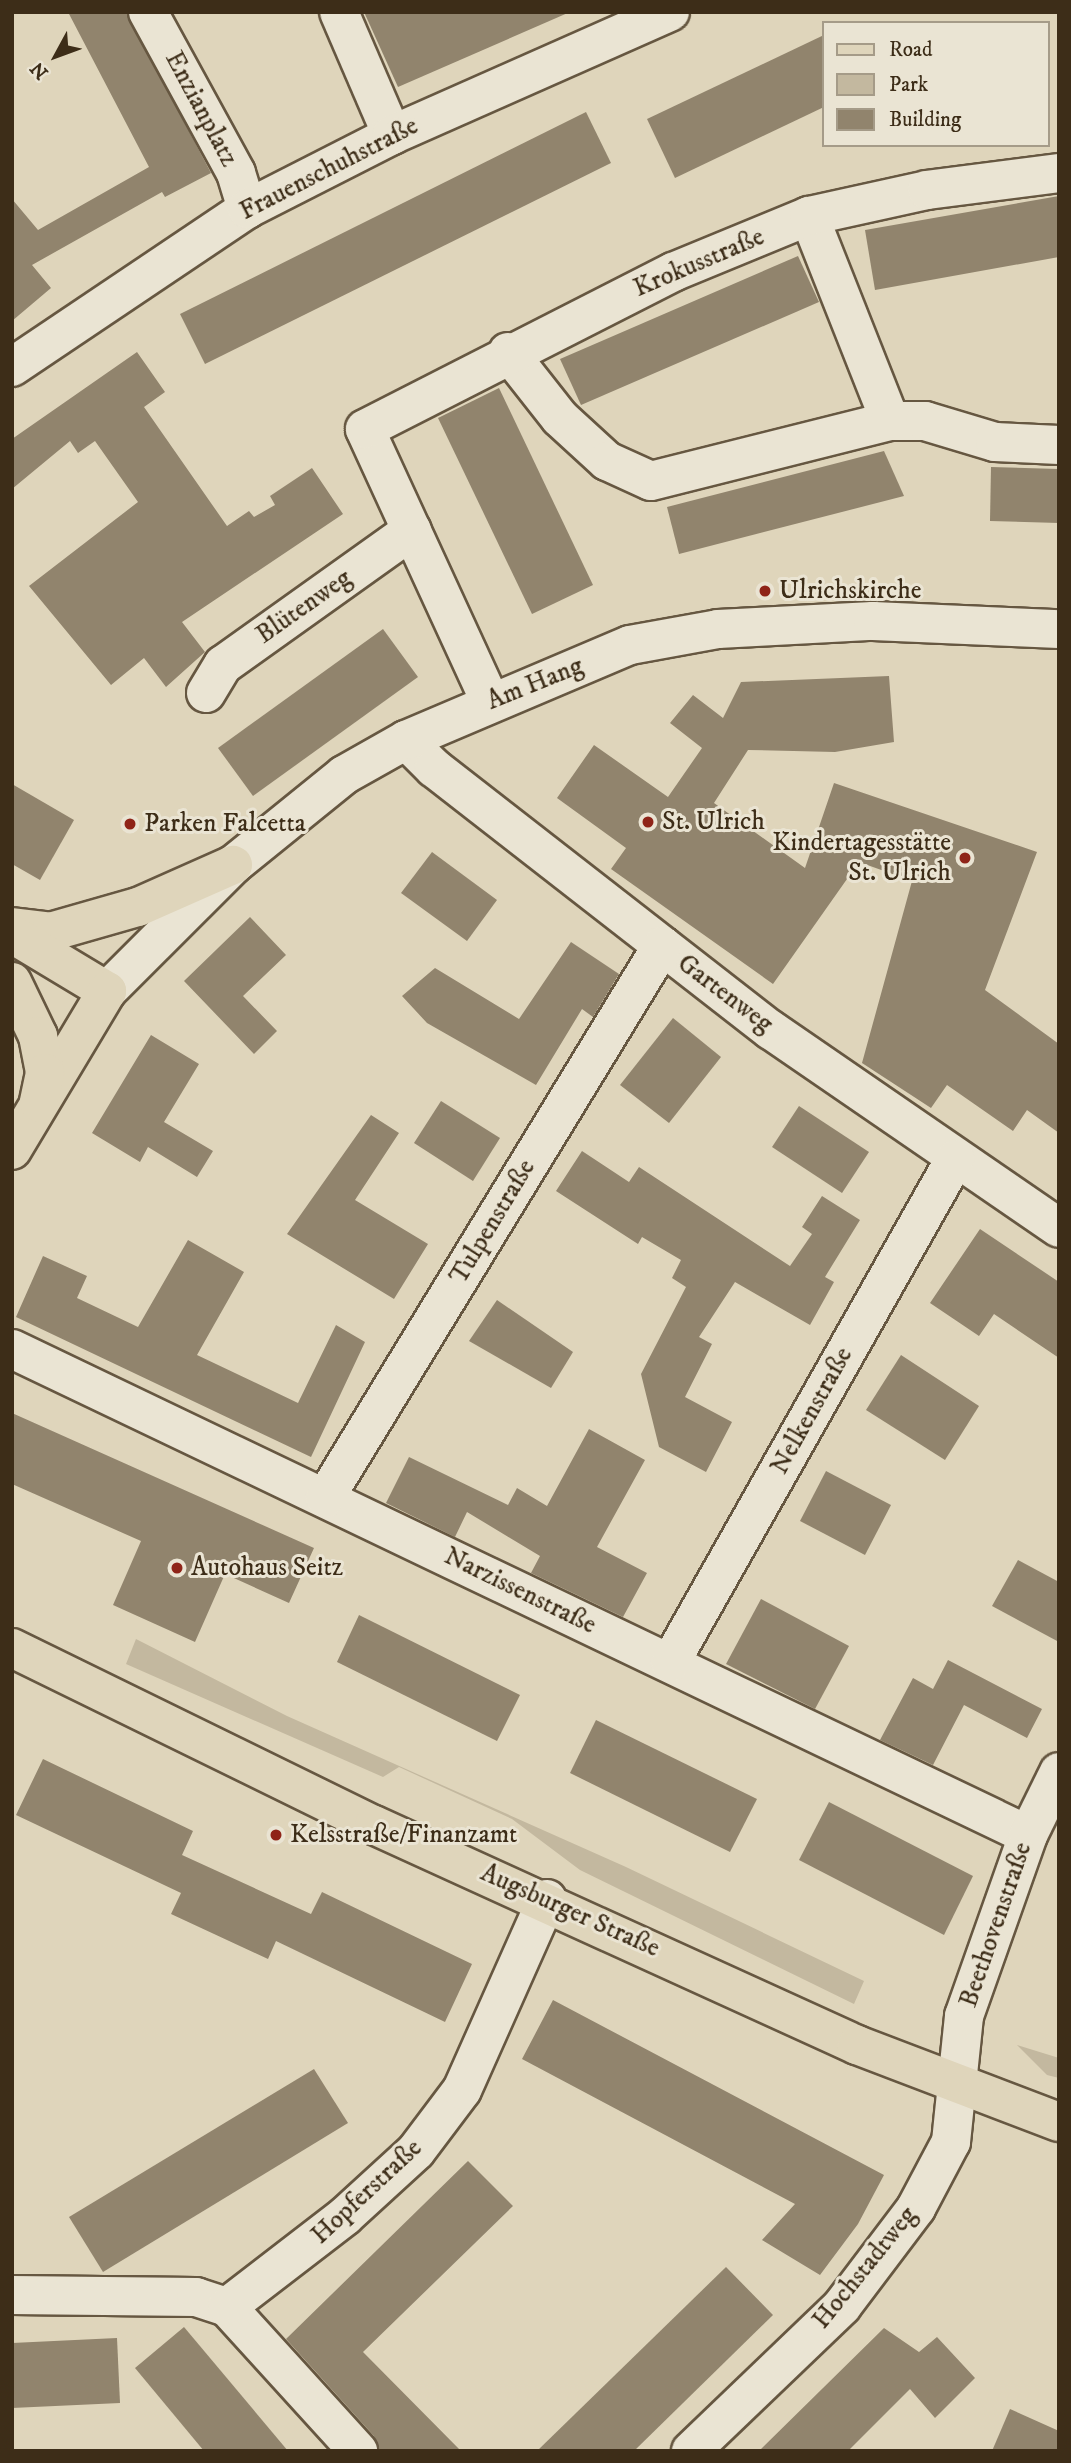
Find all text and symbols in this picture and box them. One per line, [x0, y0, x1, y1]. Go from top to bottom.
north arrow [21, 21, 91, 91]
legend [822, 21, 1050, 147]
text: Road [889, 37, 933, 63]
street label: Enzianplatz [158, 46, 244, 172]
text: N [26, 57, 54, 84]
text: Park [889, 72, 928, 98]
text: Building [889, 107, 961, 133]
street label: Frauenschuhstraße [235, 111, 423, 227]
street label: Krokusstraße [629, 222, 769, 304]
street label: Blütenweg [250, 563, 358, 651]
place label: Ulrichskirche [779, 575, 922, 607]
marker: Ulrichskirche [757, 583, 773, 599]
street label: Am Hang [482, 651, 588, 717]
place label: St. Ulrich [662, 806, 765, 838]
place label: Parken Falcetta [144, 808, 306, 840]
marker: St. Ulrich [640, 814, 656, 830]
marker: Parken Falcetta [122, 816, 138, 832]
place label: Kindertagesstätte St. Ulrich [772, 827, 951, 888]
marker: Kindertagesstätte St. Ulrich [957, 850, 973, 866]
street label: Gartenweg [671, 948, 779, 1040]
street label: Tulpenstraße [444, 1154, 542, 1290]
street label: Nelkenstraße [764, 1342, 860, 1480]
street label: Narzissenstraße [439, 1541, 601, 1641]
place label: Autohaus Seitz [191, 1552, 343, 1584]
marker: Autohaus Seitz [169, 1560, 185, 1576]
place label: Kelsstraße/Finanzamt [290, 1819, 517, 1851]
marker: Kelsstraße/Finanzamt [268, 1827, 284, 1843]
street label: Beethovenstraße [953, 1838, 1039, 2012]
street label: Augsburger Straße [476, 1858, 664, 1964]
street label: Hopferstraße [305, 2133, 429, 2251]
street label: Hochstadtweg [806, 2201, 924, 2335]

